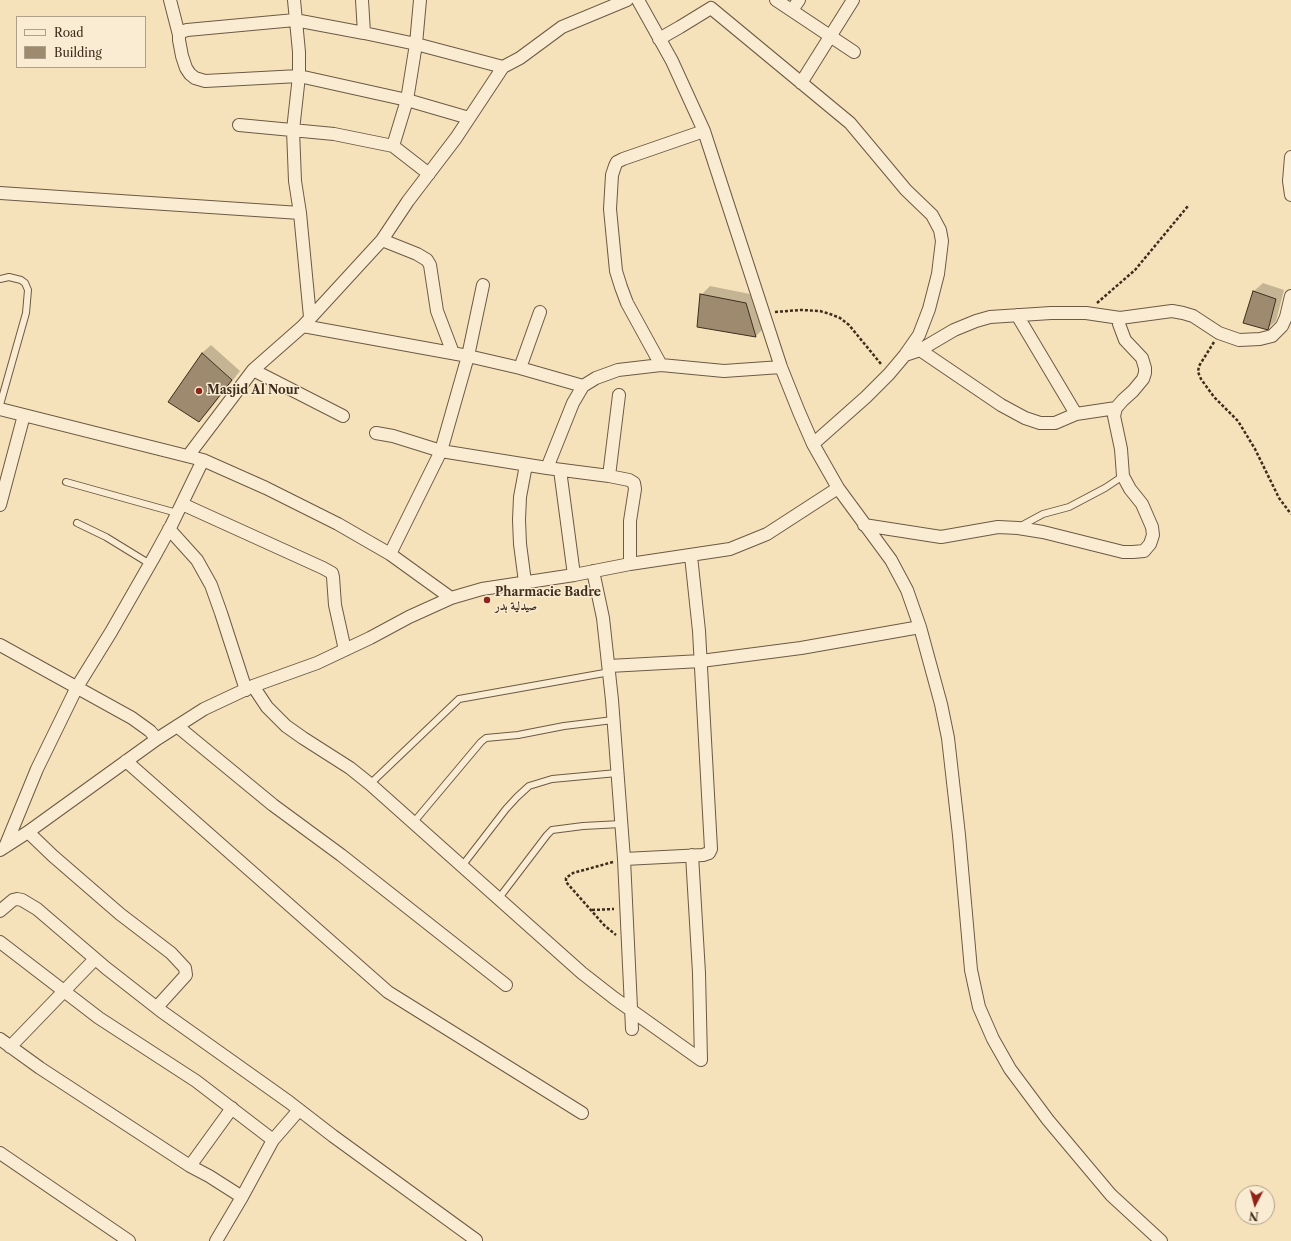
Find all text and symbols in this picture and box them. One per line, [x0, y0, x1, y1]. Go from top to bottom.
legend [16, 16, 146, 68]
text: Road [54, 25, 84, 40]
text: Building [54, 45, 102, 60]
place label: Masjid Al Nour [207, 384, 299, 398]
marker: Masjid Al Nour [194, 386, 204, 396]
place label: Pharmacie Badre صيدلية بدر [495, 586, 601, 614]
marker: Pharmacie Badre صيدلية بدر [482, 595, 492, 605]
north arrow [1235, 1185, 1275, 1225]
text: N [1248, 1208, 1259, 1223]

